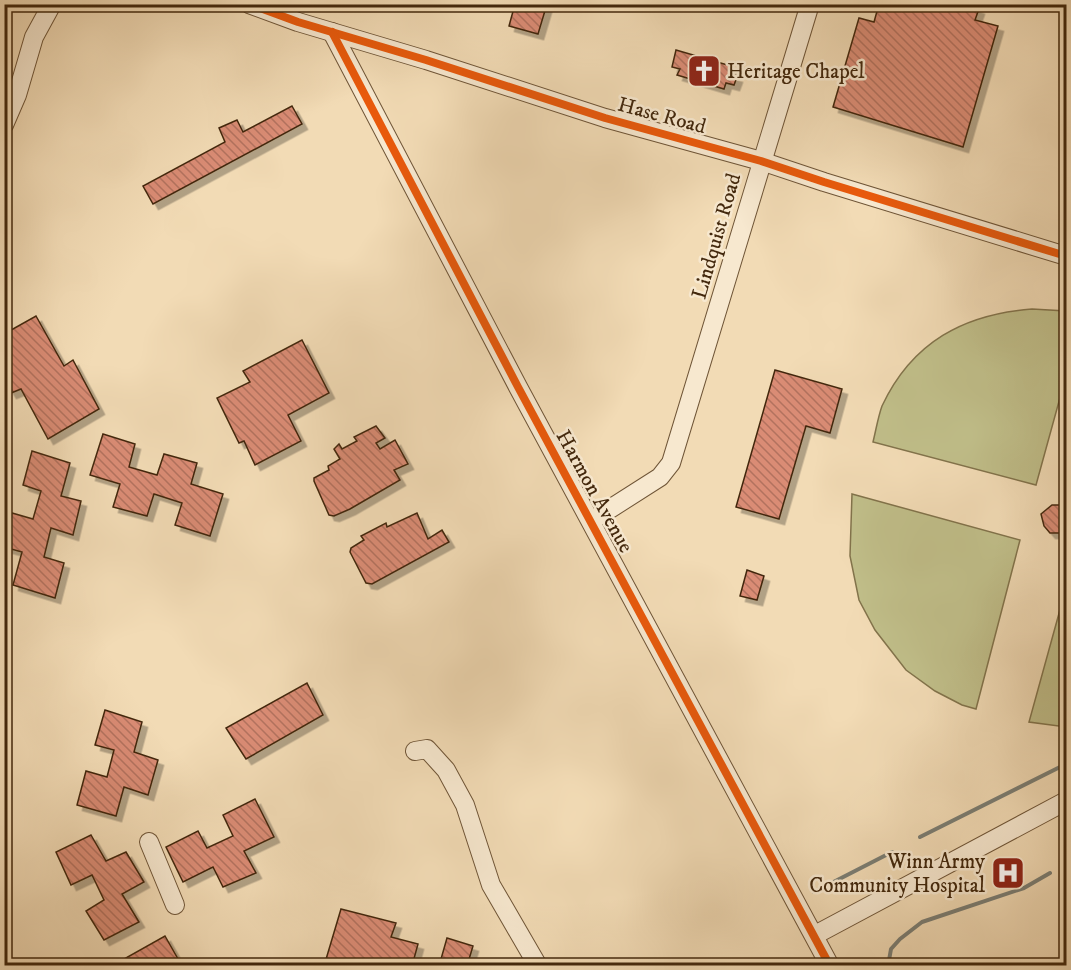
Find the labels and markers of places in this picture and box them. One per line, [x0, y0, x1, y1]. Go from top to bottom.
church icon: Heritage Chapel [686, 53, 722, 89]
place label: Heritage Chapel [727, 59, 865, 85]
place label: Winn Army Community Hospital [809, 849, 986, 899]
hospital icon: Winn Army Community Hospital [990, 855, 1026, 891]

